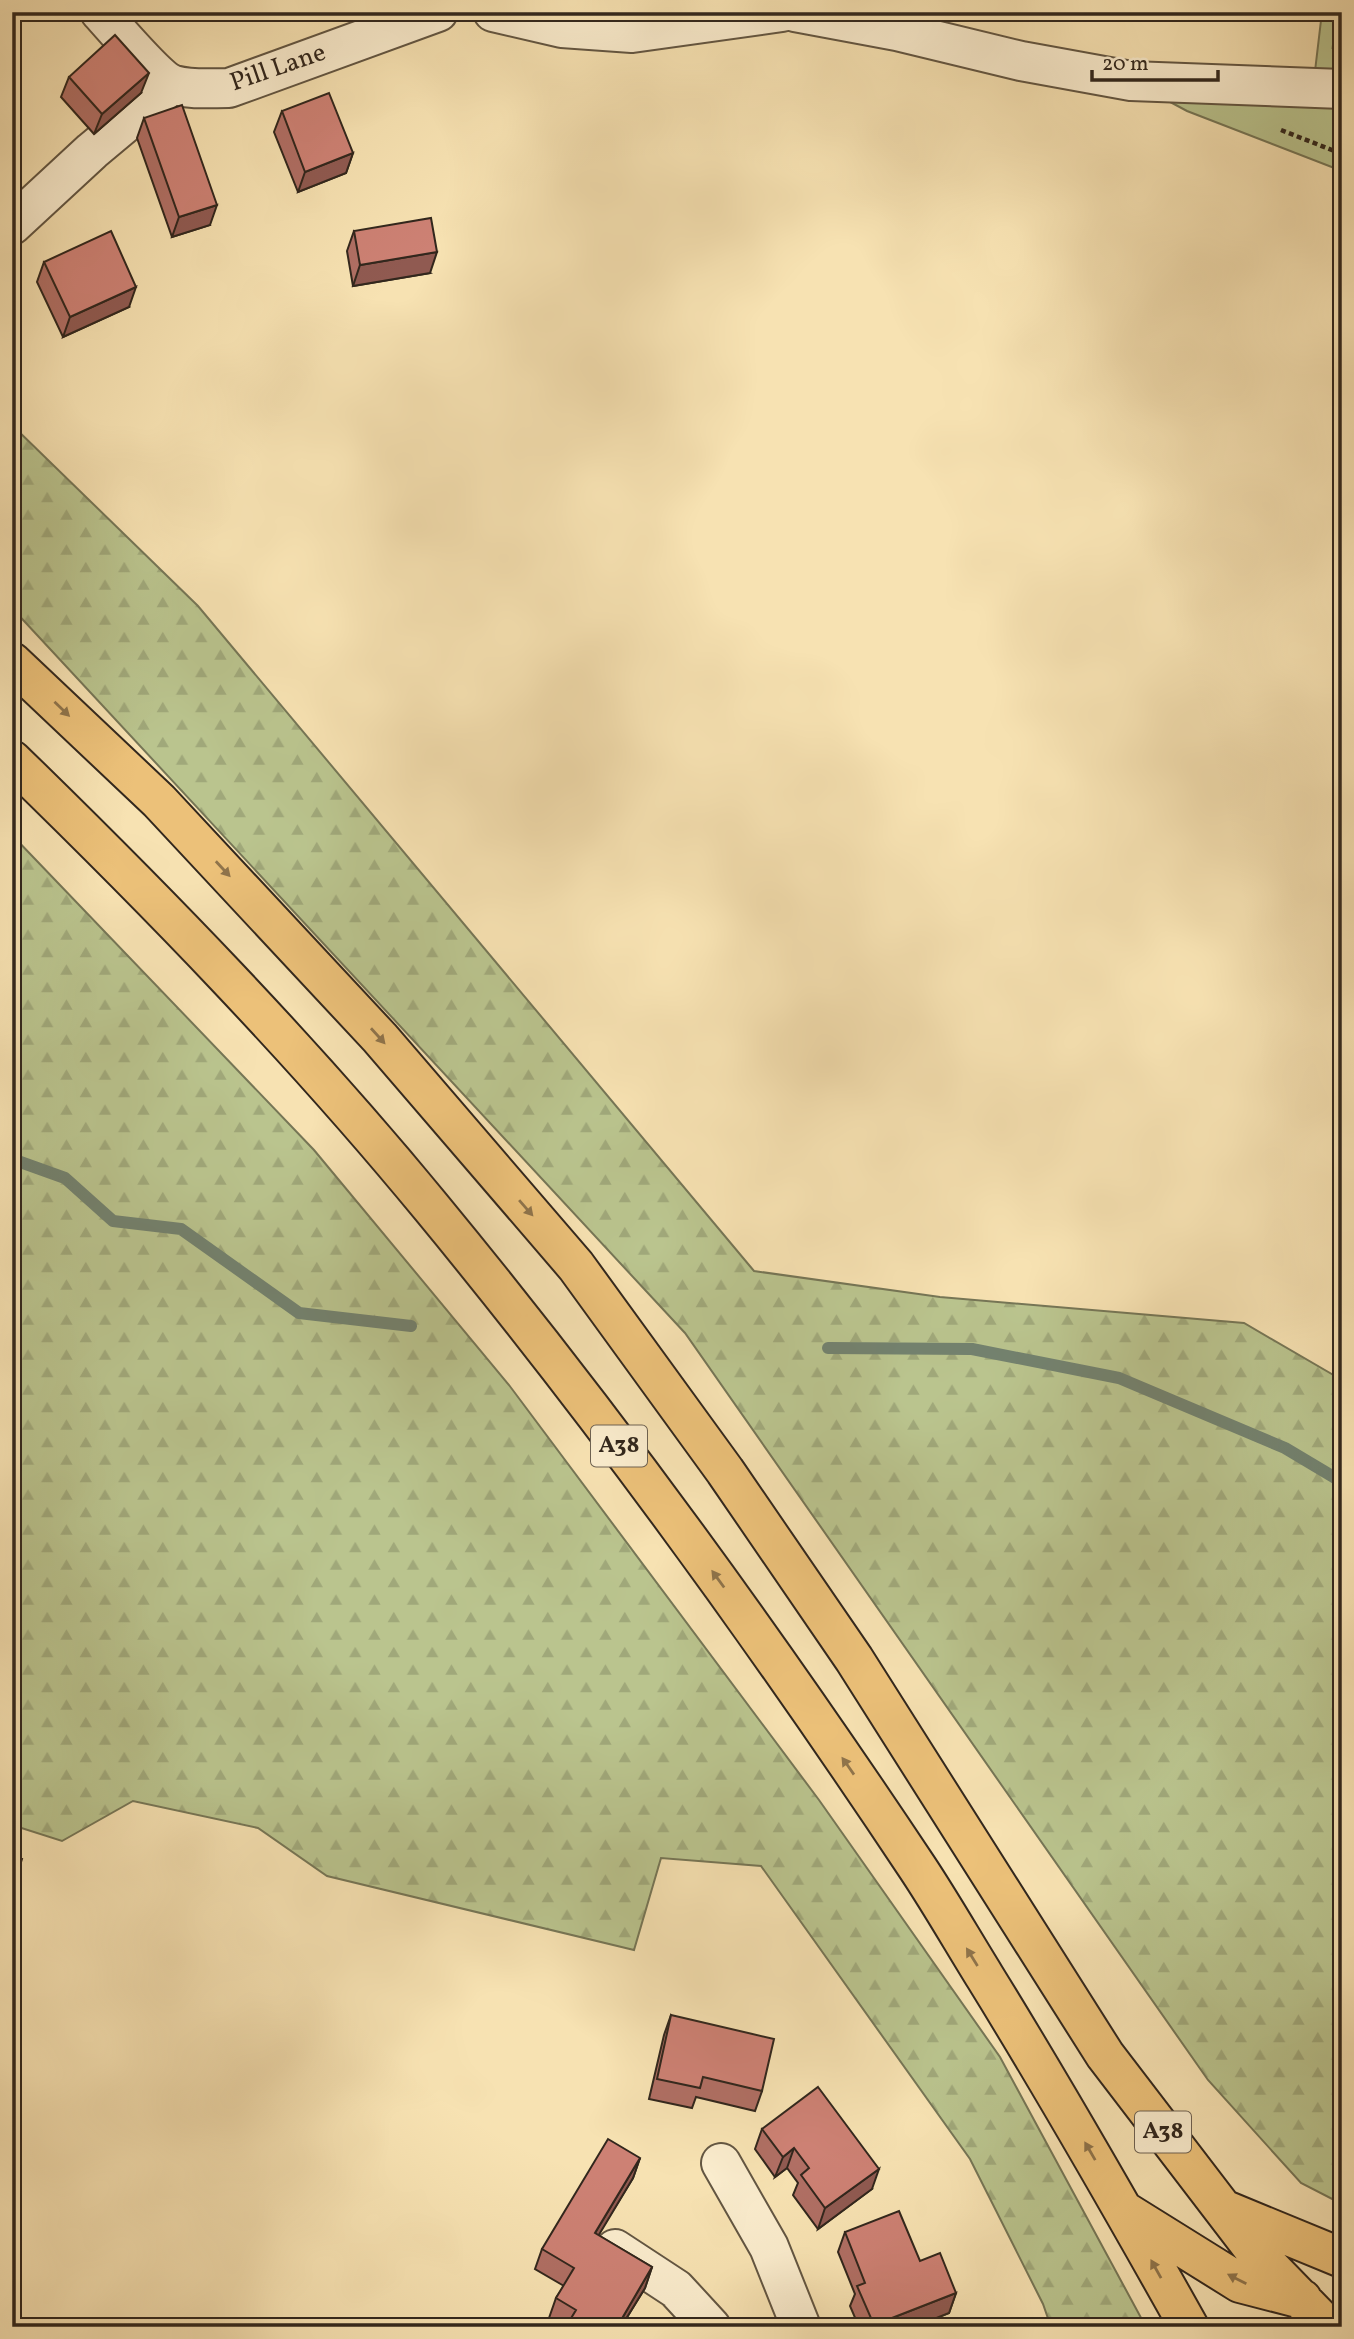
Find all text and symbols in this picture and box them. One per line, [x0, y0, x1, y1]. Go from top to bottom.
street label: Pill Lane [225, 35, 331, 101]
scale bar [1092, 38, 1218, 82]
text: 20 m [1102, 50, 1148, 79]
one-way arrow [53, 700, 70, 716]
one-way arrow [214, 861, 231, 878]
one-way arrow [370, 1027, 385, 1044]
one-way arrow [518, 1200, 533, 1217]
road number: A38 [591, 1426, 647, 1466]
one-way arrow [711, 1570, 725, 1589]
one-way arrow [841, 1757, 855, 1775]
one-way arrow [966, 1947, 979, 1966]
road number: A38 [1135, 2112, 1191, 2152]
one-way arrow [1084, 2141, 1096, 2161]
one-way arrow [1150, 2259, 1162, 2278]
one-way arrow [1226, 2274, 1246, 2286]

